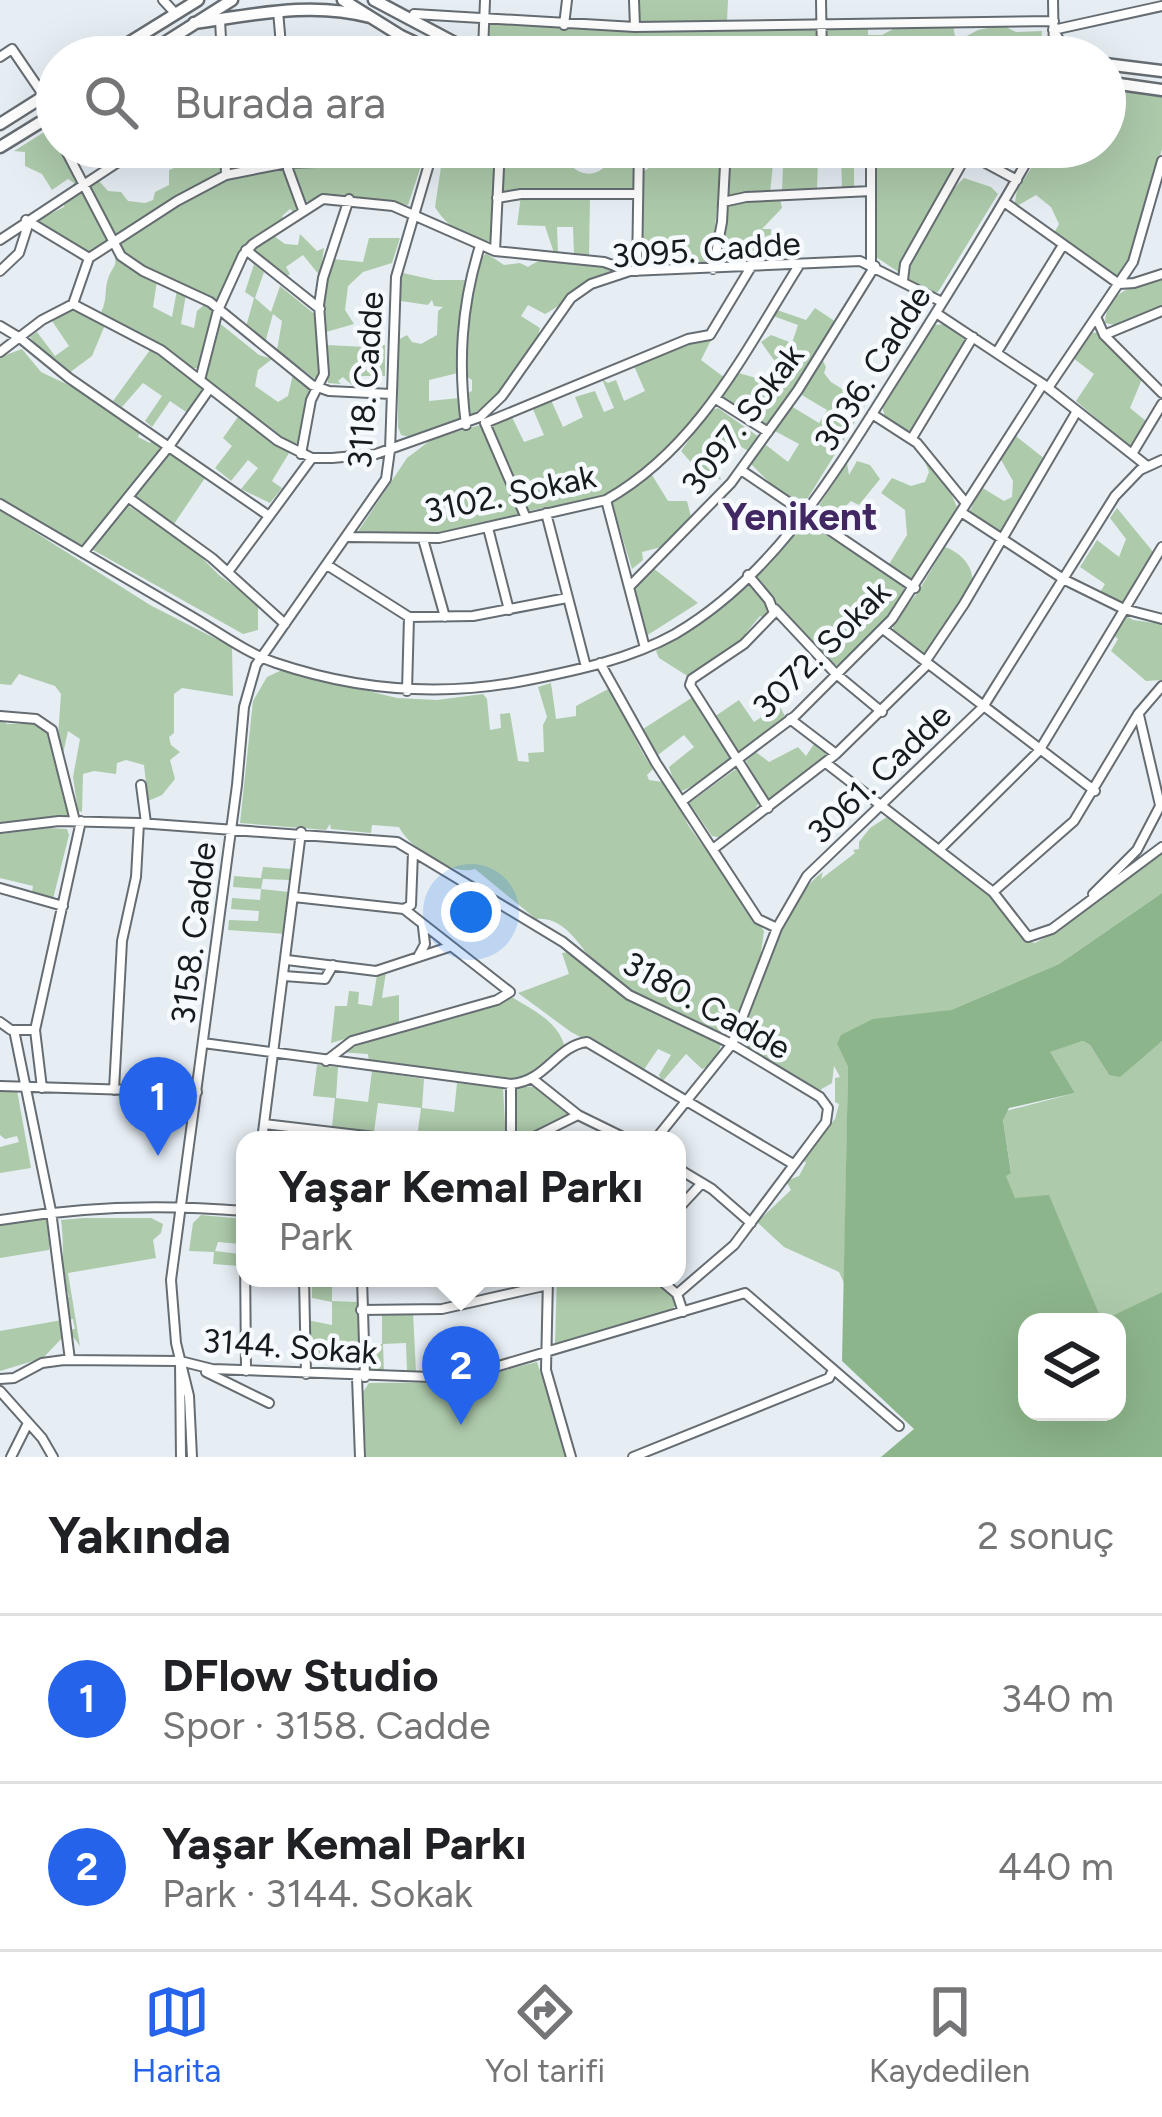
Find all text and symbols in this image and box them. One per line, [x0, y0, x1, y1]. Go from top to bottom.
search box [36, 36, 1126, 168]
icon: search [78, 69, 144, 135]
text: Burada ara [174, 75, 386, 129]
street label: 3095. Cadde [610, 223, 802, 276]
street label: 3036. Cadde [806, 278, 939, 458]
street label: 3118. Cadde [340, 290, 391, 470]
street label: 3097. Sokak [673, 336, 812, 502]
street label: 3102. Sokak [421, 456, 599, 531]
district label: Yenikent [722, 493, 878, 540]
street label: 3072. Sokak [745, 573, 898, 726]
street label: 3061. Cadde [800, 696, 959, 851]
street label: 3158. Cadde [163, 840, 224, 1026]
your location [441, 882, 501, 942]
street label: 3180. Cadde [616, 943, 797, 1067]
pin: 1 [119, 1057, 197, 1156]
popup [236, 1131, 686, 1287]
text: Yaşar Kemal Parkı [279, 1159, 643, 1213]
text: Park [279, 1213, 353, 1260]
map controls [1018, 1313, 1126, 1421]
button: layers [1018, 1313, 1126, 1421]
street label: 3144. Sokak [201, 1321, 379, 1372]
pin: 2 [422, 1326, 500, 1425]
text: Yakında [48, 1505, 231, 1566]
text: 2 sonuç [977, 1512, 1114, 1559]
text: DFlow Studio [162, 1648, 439, 1702]
text: 1 [79, 1675, 95, 1722]
text: 340 m [1001, 1675, 1114, 1722]
text: Spor · 3158. Cadde [162, 1702, 490, 1749]
text: Yaşar Kemal Parkı [162, 1816, 527, 1870]
text: 2 [76, 1843, 98, 1890]
text: 440 m [998, 1843, 1114, 1890]
text: Park · 3144. Sokak [162, 1870, 473, 1917]
tab: Harita [132, 1979, 221, 2090]
tab: Yol tarifi [485, 1979, 605, 2090]
tab: Kaydedilen [869, 1979, 1030, 2090]

